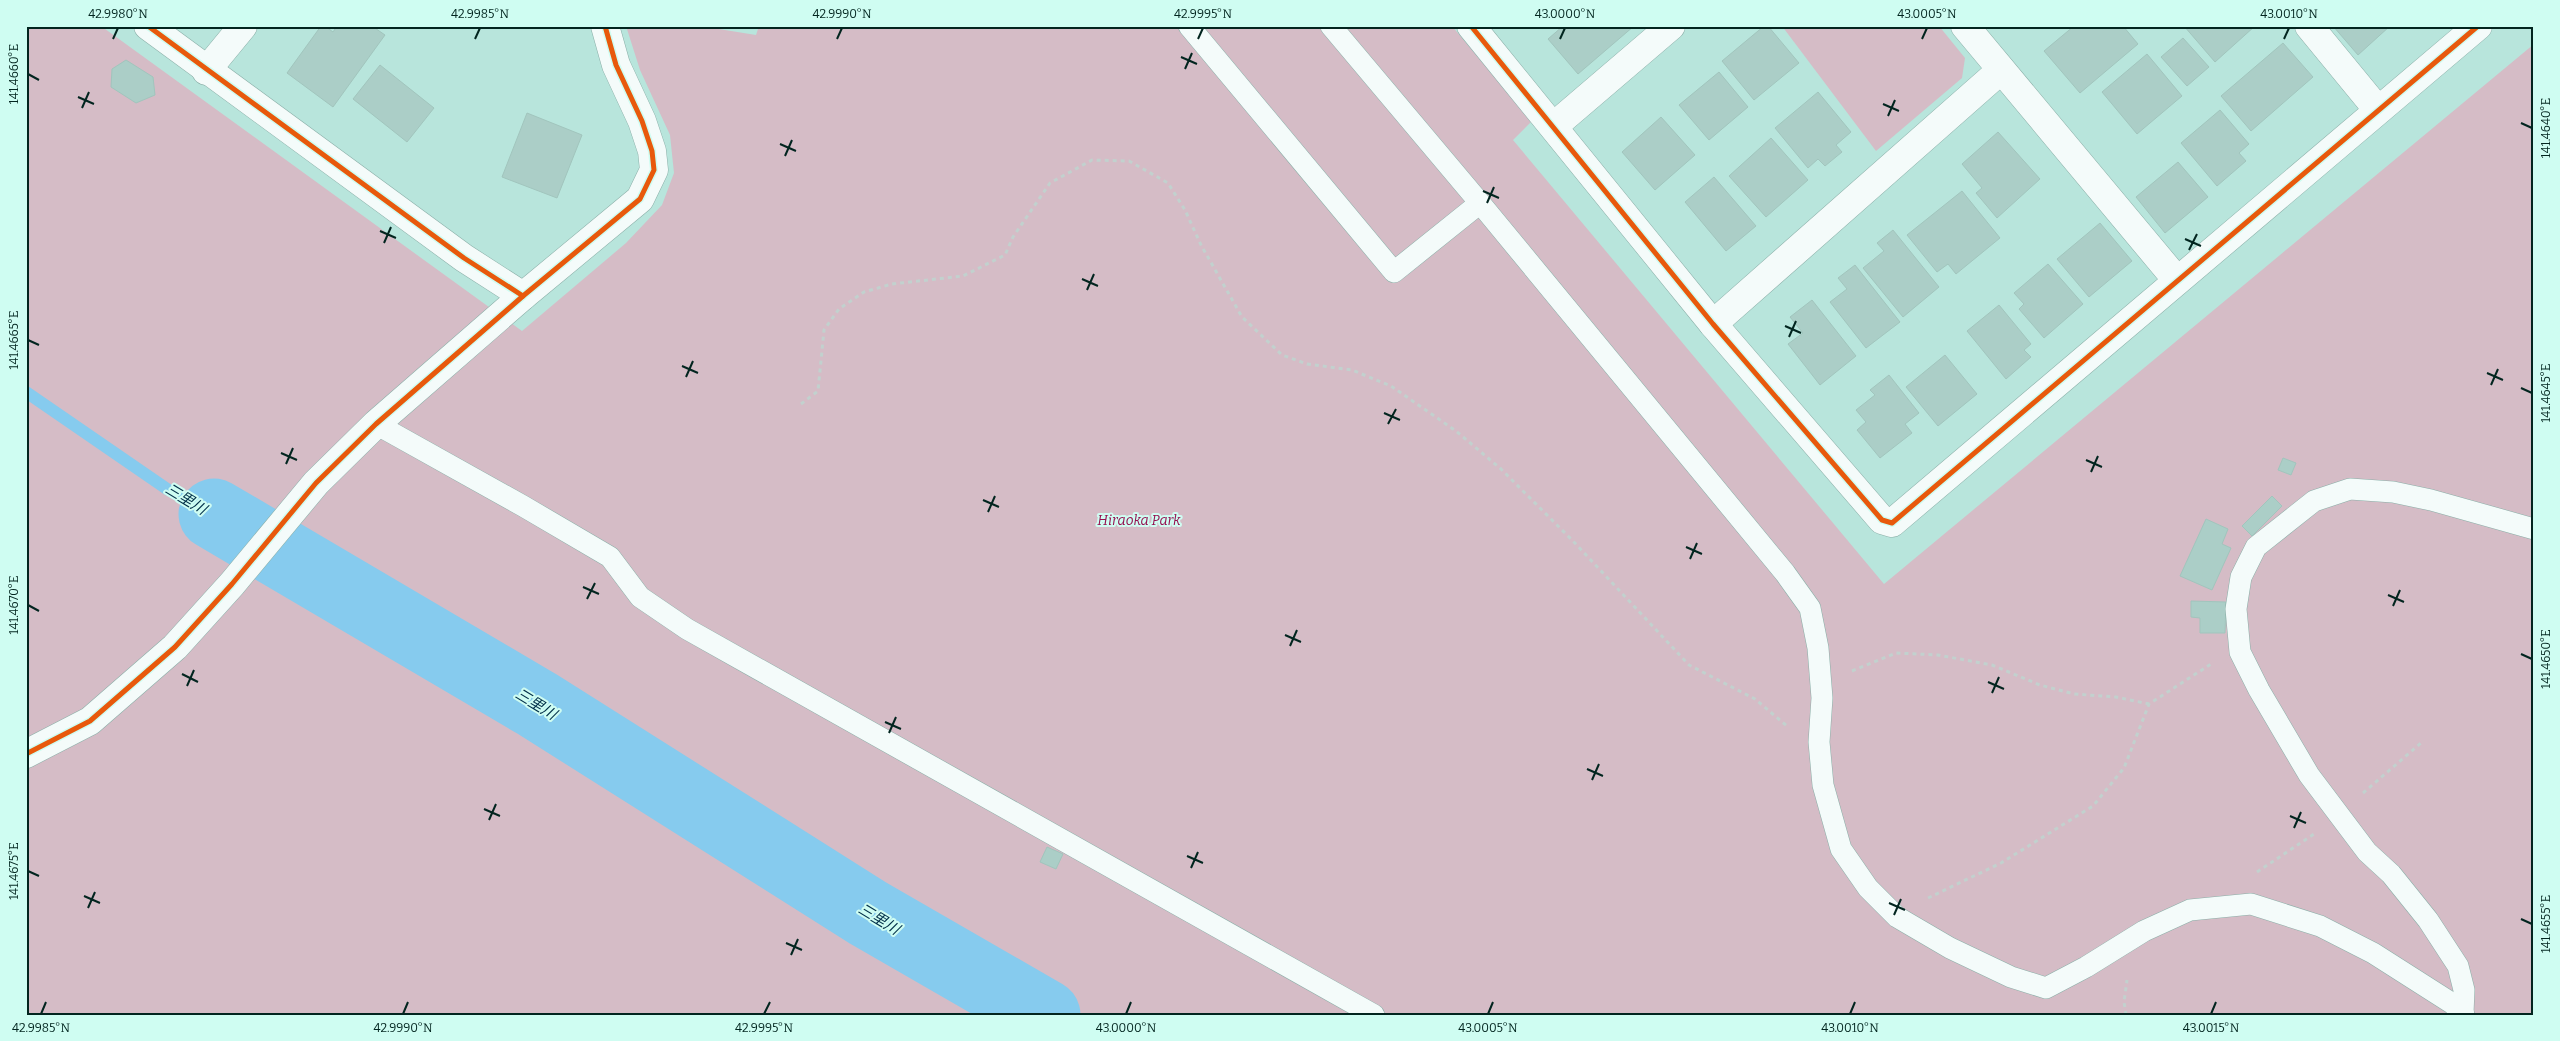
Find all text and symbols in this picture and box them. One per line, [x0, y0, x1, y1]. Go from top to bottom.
text: 42.9980°N [88, 7, 148, 21]
text: 42.9985°N [451, 7, 510, 21]
text: 42.9990°N [812, 7, 872, 21]
text: 42.9995°N [1174, 7, 1232, 21]
text: 43.0000°N [1535, 7, 1596, 21]
text: 43.0005°N [1897, 7, 1957, 21]
text: 43.0010°N [2260, 7, 2318, 21]
text: 141.4660°E [7, 44, 21, 104]
text: 141.4640°E [2539, 98, 2553, 158]
text: 141.4665°E [7, 311, 21, 369]
text: 141.4645°E [2539, 363, 2553, 423]
water label: 三里川 [162, 480, 212, 519]
park label: Hiraoka Park [1097, 512, 1181, 529]
text: 141.4670°E [7, 576, 21, 634]
text: 141.4650°E [2539, 629, 2553, 689]
water label: 三里川 [512, 685, 562, 724]
text: 141.4675°E [7, 842, 21, 900]
text: 141.4655°E [2539, 895, 2553, 953]
water label: 三里川 [855, 900, 905, 939]
text: 42.9985°N [12, 1021, 71, 1035]
text: 42.9990°N [373, 1021, 433, 1035]
text: 42.9995°N [735, 1021, 793, 1035]
text: 43.0000°N [1096, 1021, 1157, 1035]
text: 43.0005°N [1458, 1021, 1518, 1035]
text: 43.0010°N [1821, 1021, 1879, 1035]
text: 43.0015°N [2183, 1021, 2240, 1035]

